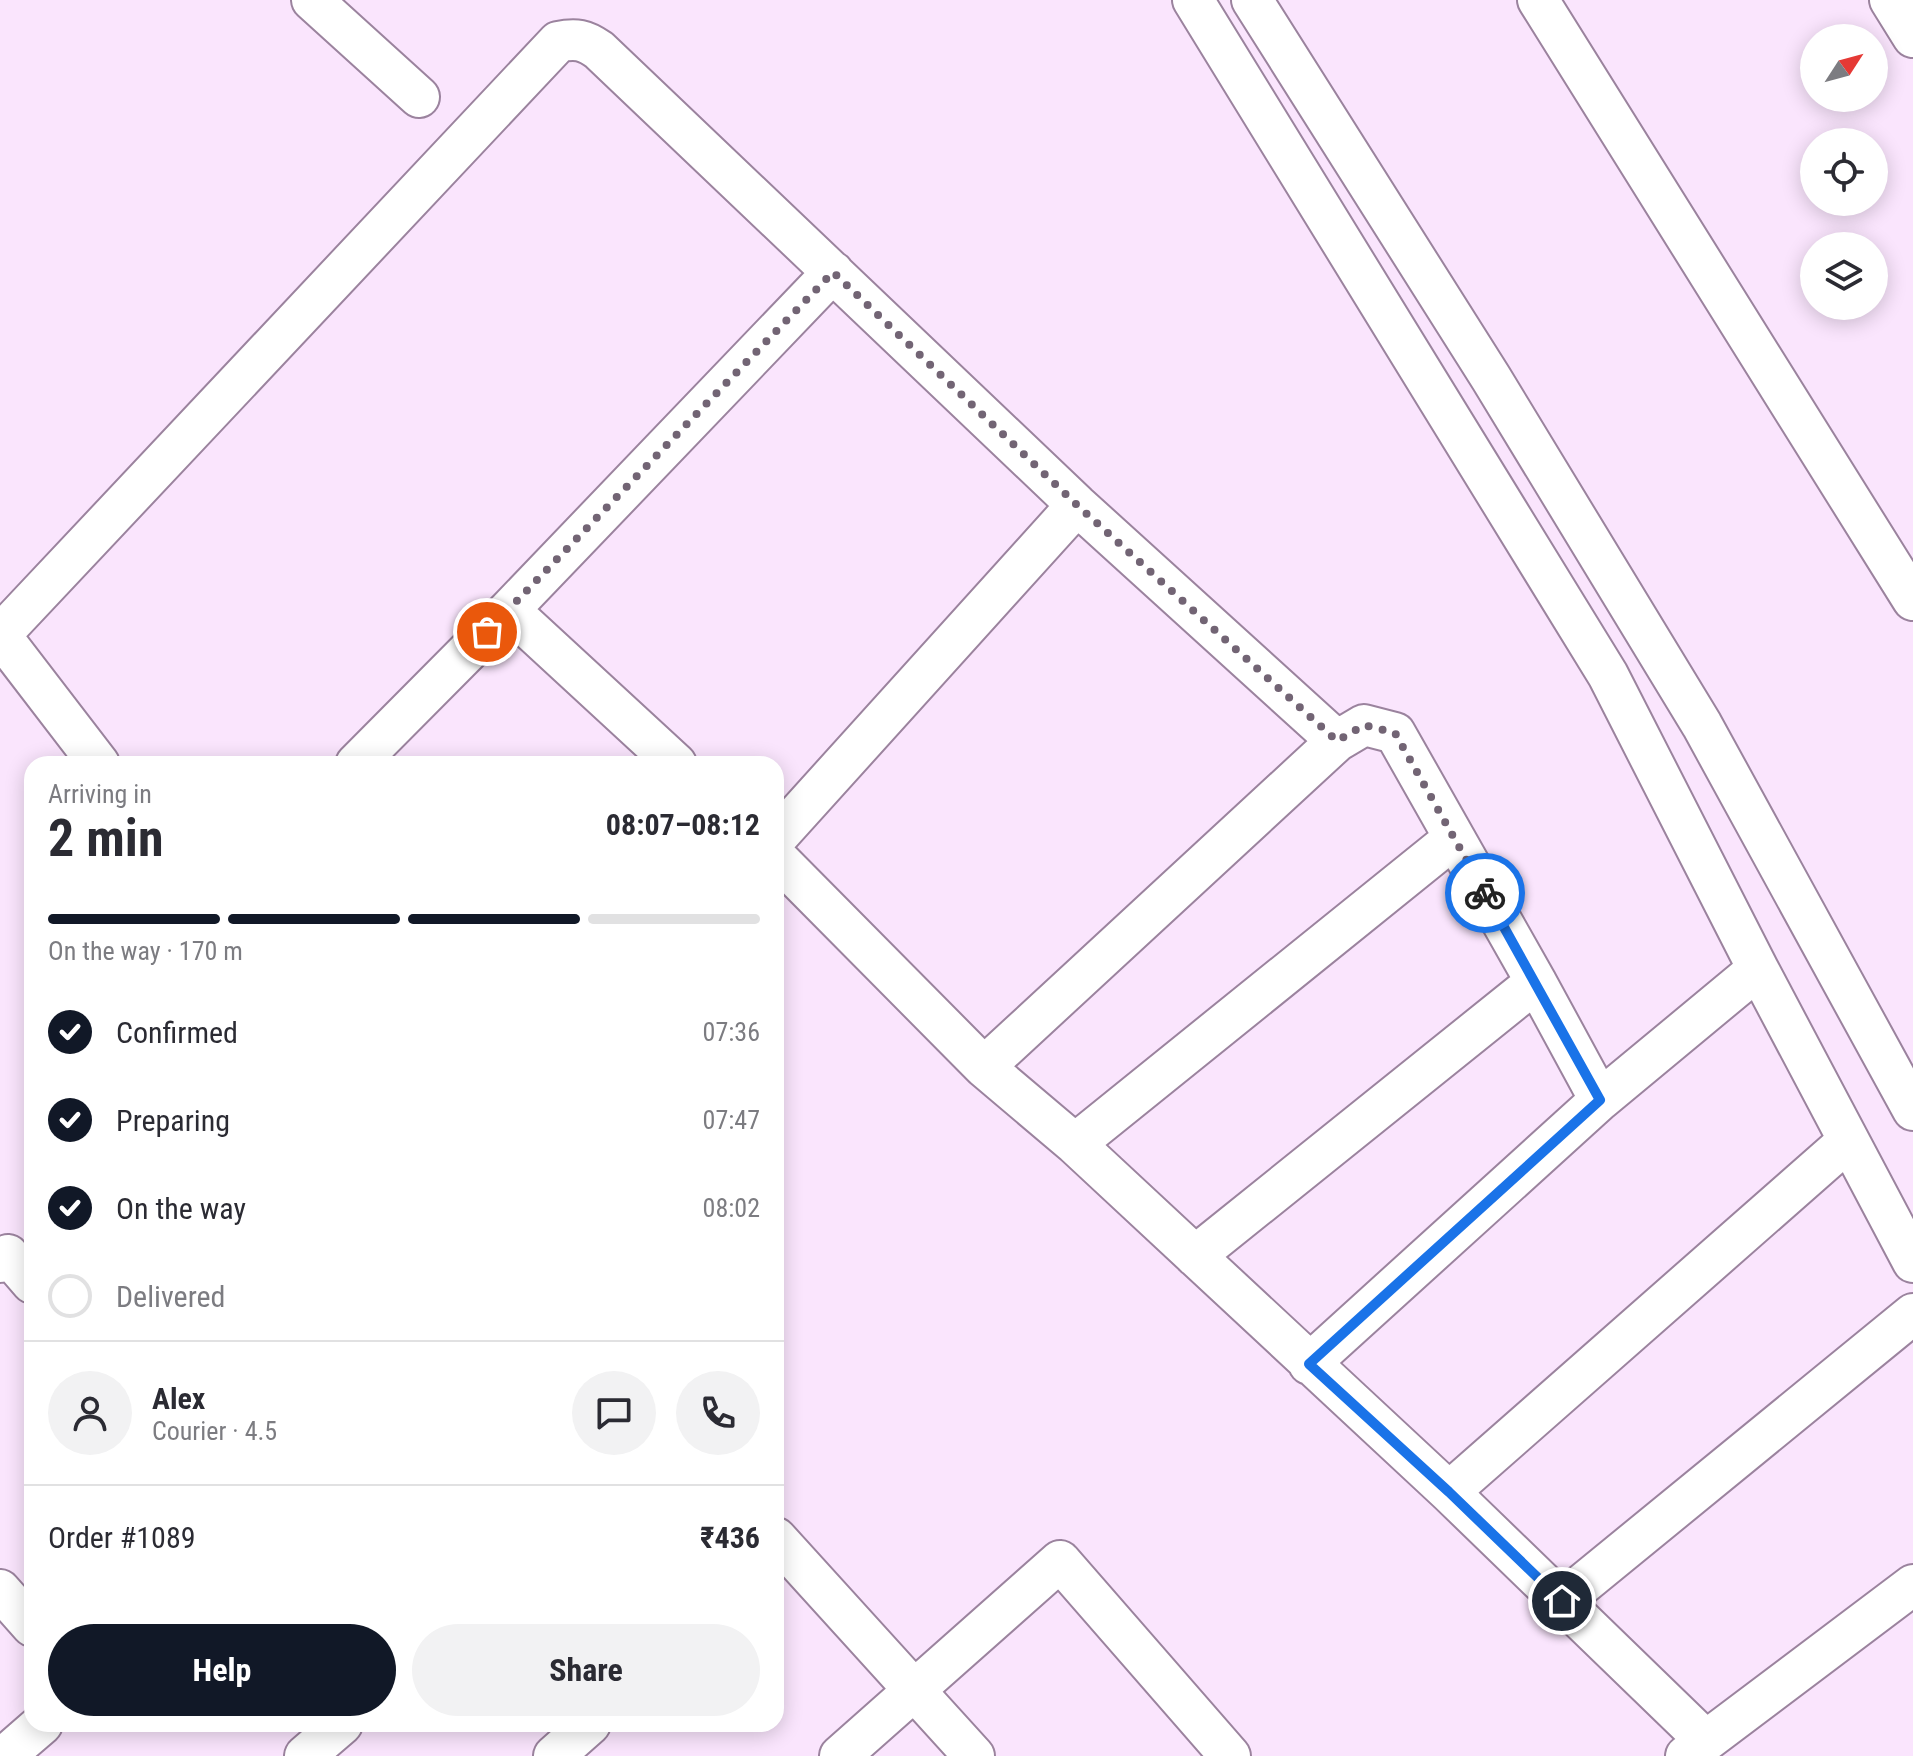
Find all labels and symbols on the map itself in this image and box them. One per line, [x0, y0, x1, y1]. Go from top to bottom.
north arrow [1800, 24, 1888, 112]
pin [453, 598, 521, 666]
courier [1445, 853, 1525, 933]
pin [1528, 1567, 1596, 1635]

